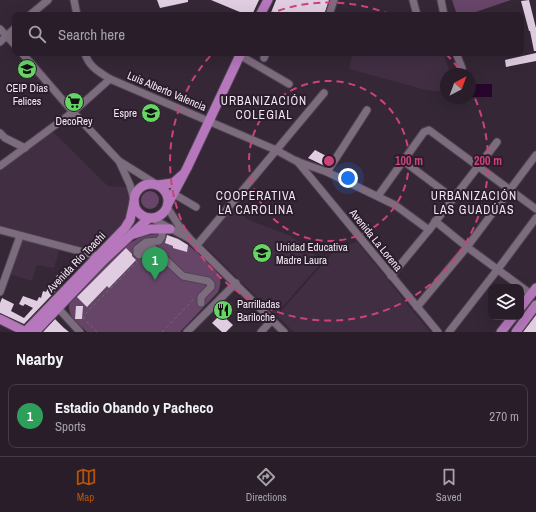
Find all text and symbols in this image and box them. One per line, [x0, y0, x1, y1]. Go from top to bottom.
search box [12, 12, 524, 56]
icon: search [26, 23, 48, 45]
text: Search here [58, 24, 125, 45]
school or university icon: CEIP Días Felices [16, 58, 38, 80]
street label: Luis Alberto Valencia [125, 68, 209, 114]
north arrow [440, 68, 476, 104]
place label: CEIP Días Felices [6, 81, 48, 108]
supermarket icon: DecoRey [63, 91, 85, 113]
district label: URBANIZACIÓN COLEGIAL [221, 93, 307, 123]
school or university icon: Espre [140, 102, 162, 124]
place label: Espre [113, 106, 137, 120]
place label: DecoRey [55, 114, 93, 128]
text: 100 m [395, 153, 423, 169]
text: 200 m [474, 153, 502, 169]
centre of rings [322, 154, 336, 168]
your location [338, 168, 358, 188]
district label: COOPERATIVA LA CAROLINA [216, 188, 296, 218]
district label: URBANIZACIÓN LAS GUADÚAS [431, 188, 517, 218]
street label: Avenida La Lorena [346, 205, 405, 274]
street label: Avenida Río Toachi [43, 229, 108, 296]
place label: Unidad Educativa Madre Laura [276, 240, 348, 267]
school or university icon: Unidad Educativa Madre Laura [251, 242, 273, 264]
pin: 1 [142, 247, 168, 280]
map controls [488, 284, 524, 320]
button: layers [488, 284, 524, 320]
place label: Parrilladas Bariloche [237, 297, 281, 324]
restaurant icon: Parrilladas Bariloche [212, 299, 234, 321]
text: Nearby [16, 347, 63, 370]
text: Estadio Obando y Pacheco [55, 397, 214, 418]
text: 1 [27, 408, 33, 425]
text: 270 m [489, 408, 519, 425]
text: Sports [55, 418, 86, 435]
tab: Map [75, 466, 97, 504]
tab: Directions [246, 466, 287, 504]
tab: Saved [436, 466, 461, 504]

